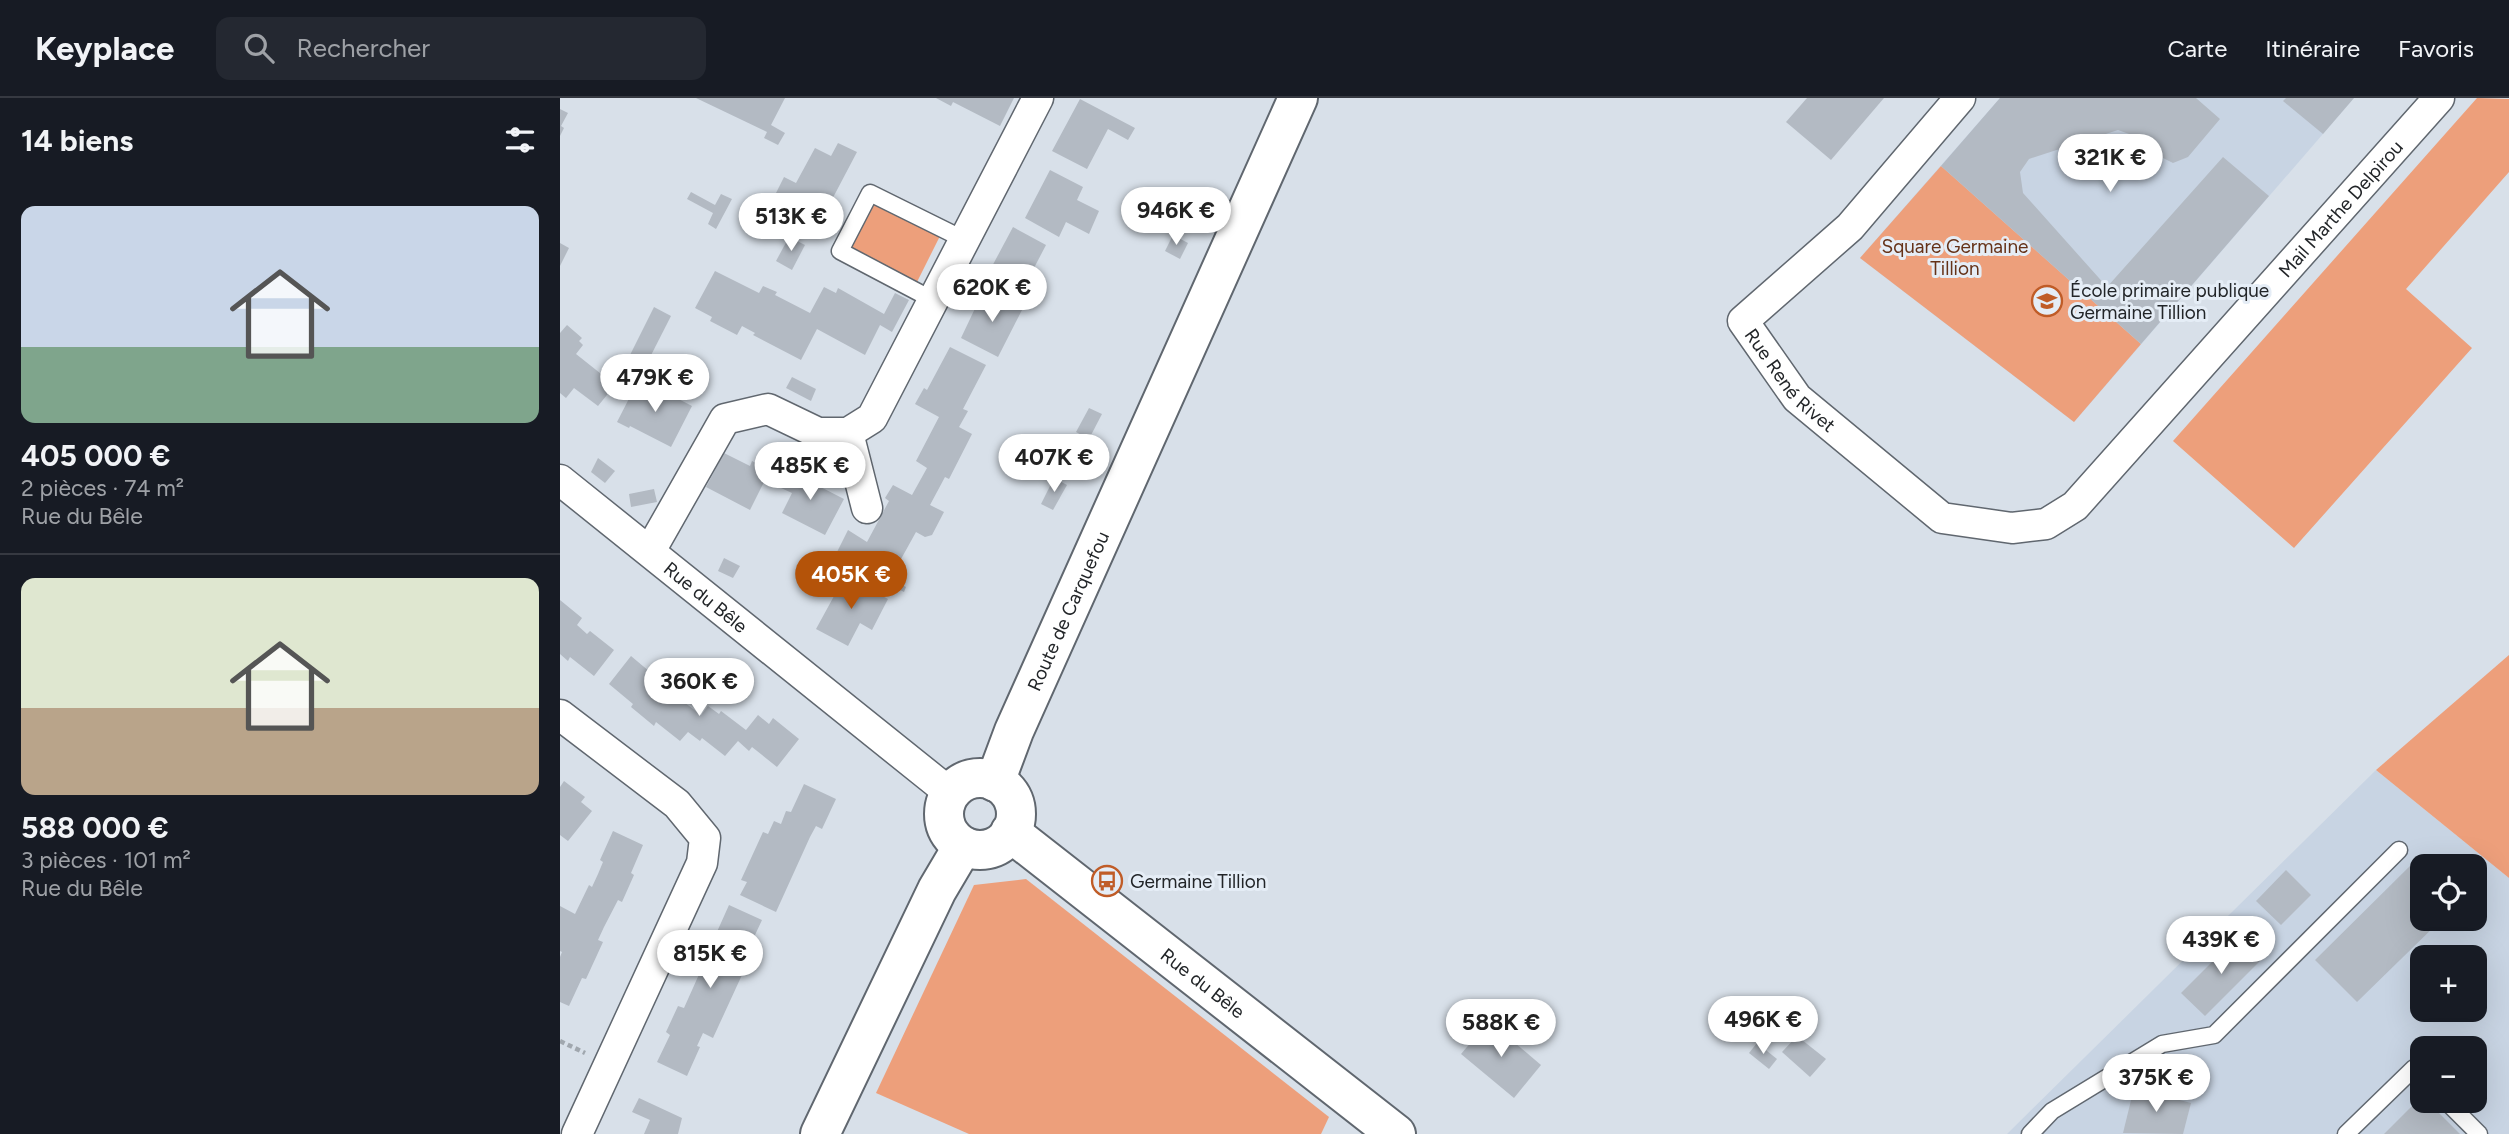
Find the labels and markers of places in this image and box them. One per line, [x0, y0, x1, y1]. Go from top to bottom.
pin: 321K € [2053, 134, 2167, 194]
pin: 946K € [1119, 188, 1233, 247]
pin: 513K € [734, 194, 848, 253]
pin: 620K € [935, 264, 1049, 324]
place label: École primaire publique Germaine Tillion [2070, 279, 2269, 324]
school or university icon: École primaire publique Germaine Tillion [2030, 284, 2064, 318]
pin: 479K € [598, 354, 712, 414]
pin: 407K € [997, 434, 1111, 494]
pin: 485K € [753, 442, 867, 502]
pin: 405K € [794, 552, 908, 611]
pin: 360K € [642, 658, 756, 718]
bus stop icon: Germaine Tillion [1090, 864, 1124, 898]
place label: Germaine Tillion [1130, 870, 1266, 893]
pin: 439K € [2164, 916, 2278, 976]
pin: 815K € [653, 930, 767, 990]
pin: 496K € [1706, 996, 1820, 1056]
pin: 588K € [1444, 1000, 1558, 1059]
pin: 375K € [2099, 1054, 2213, 1114]

